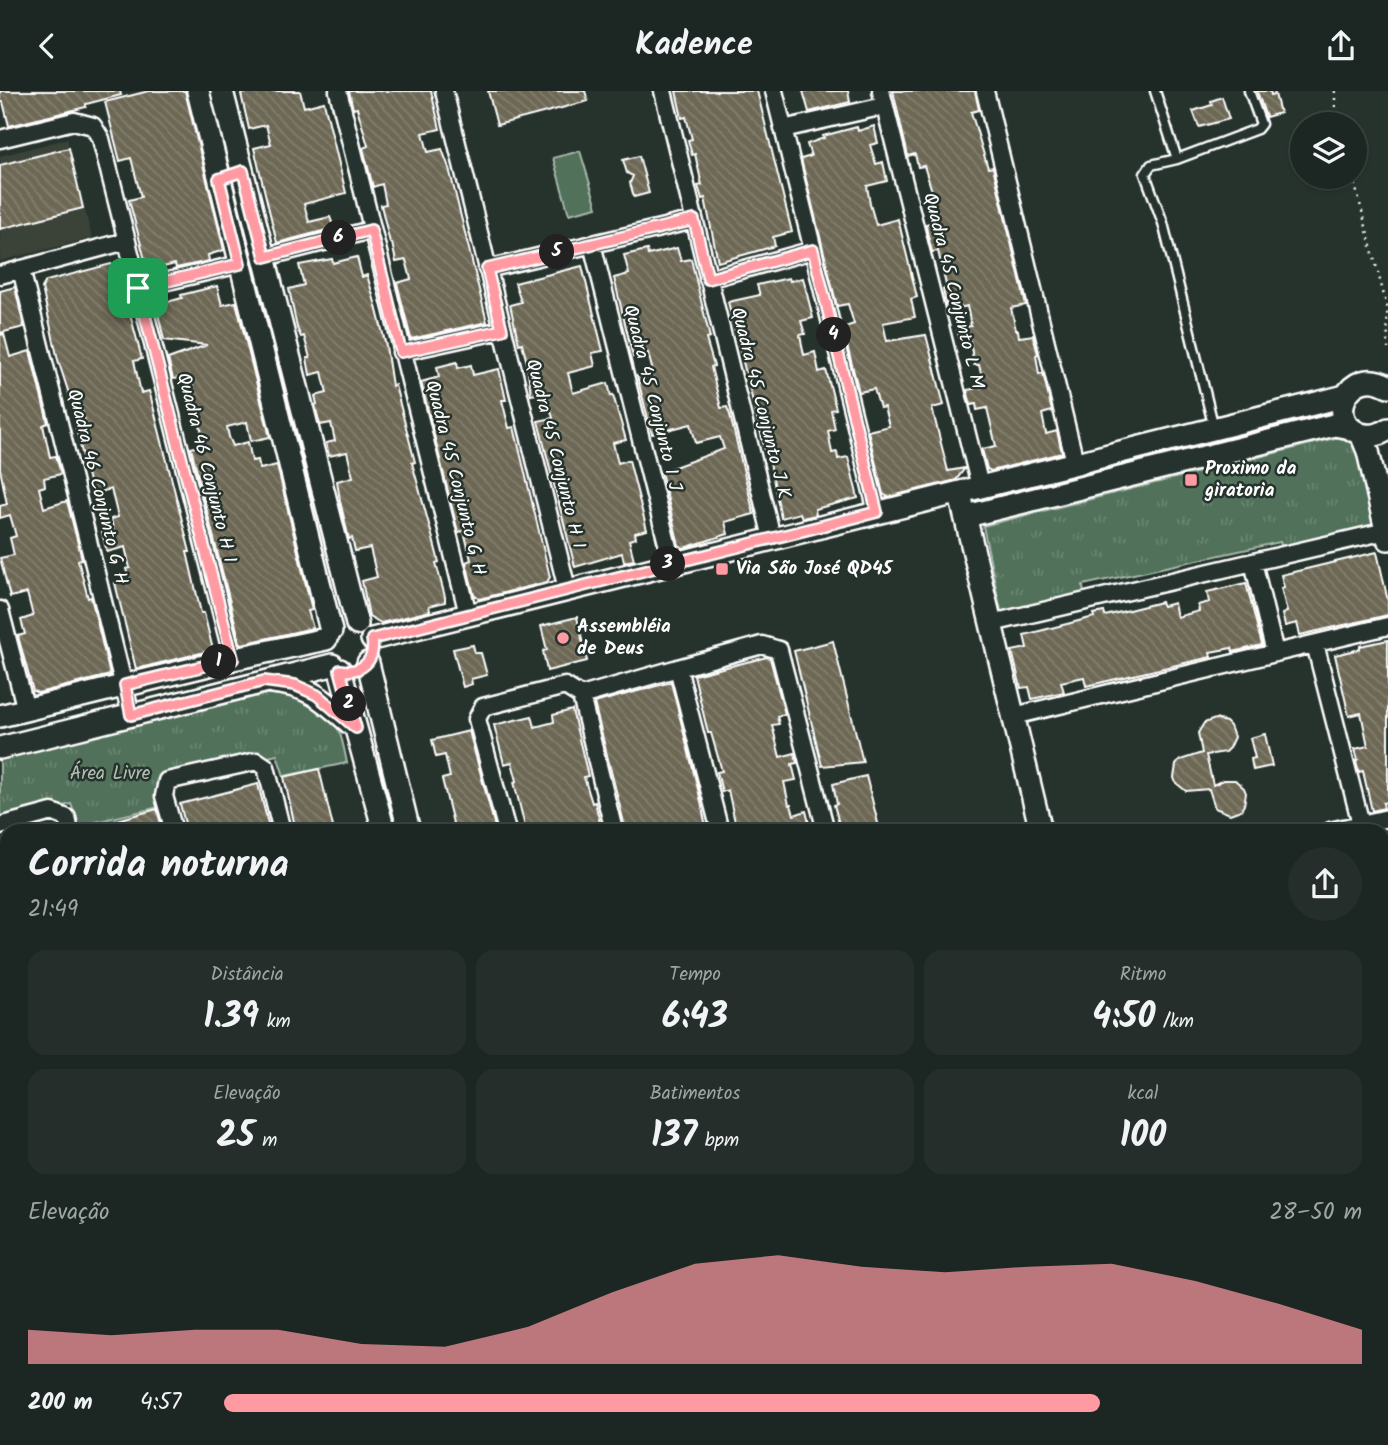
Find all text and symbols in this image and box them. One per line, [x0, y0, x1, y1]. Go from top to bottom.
text: Kadence [635, 20, 753, 71]
icon: back [28, 27, 66, 65]
icon: share [1322, 27, 1360, 65]
map controls [1290, 112, 1367, 189]
button: layers [1290, 112, 1367, 189]
street label: Quadra 45 Conjunto L M [914, 190, 992, 392]
pin: 6 [322, 221, 356, 255]
text: 6 [333, 222, 344, 252]
pin: 5 [540, 235, 574, 269]
text: 5 [552, 236, 561, 266]
pin [108, 258, 168, 318]
icon: arrive [119, 269, 157, 307]
street label: Quadra 45 Conjunto I J [614, 302, 690, 495]
street label: Quadra 45 Conjunto J K [722, 304, 798, 503]
pin: 4 [816, 317, 852, 353]
text: 4 [828, 319, 839, 349]
street label: Quadra 45 Conjunto H I [517, 356, 593, 552]
street label: Quadra 46 Conjunto H I [168, 370, 244, 566]
street label: Quadra 45 Conjunto G H [416, 377, 494, 579]
street label: Quadra 46 Conjunto G H [58, 386, 136, 588]
place label: Proximo da giratoria [1204, 454, 1297, 506]
marker: Proximo da giratoria [1183, 472, 1199, 488]
pin: 3 [650, 547, 686, 581]
text: 3 [662, 548, 673, 578]
place label: Via São José QD45 [736, 554, 894, 584]
marker: Via São José QD45 [714, 561, 730, 577]
place label: Assembléia de Deus [577, 612, 671, 664]
marker: Assembléia de Deus [555, 630, 571, 646]
pin: 1 [202, 645, 236, 679]
text: 1 [216, 646, 221, 676]
pin: 2 [332, 687, 366, 721]
text: 2 [343, 688, 354, 718]
park label: Área Livre [70, 759, 151, 789]
text: Corrida noturna [28, 836, 289, 896]
button: share [1288, 847, 1362, 921]
text: 21:49 [28, 892, 78, 928]
text: Distância [210, 960, 284, 990]
text: Tempo [669, 960, 721, 990]
text: Ritmo [1120, 960, 1166, 990]
text: 1.39 [203, 990, 259, 1046]
text: 6:43 [662, 990, 728, 1046]
text: 4:50 [1092, 990, 1155, 1046]
text: km [259, 1007, 291, 1037]
text: /km [1155, 1007, 1194, 1037]
text: Elevação [213, 1079, 281, 1109]
text: Batimentos [650, 1079, 740, 1109]
text: kcal [1128, 1079, 1158, 1109]
text: 25 [217, 1109, 255, 1165]
text: 137 [651, 1109, 697, 1165]
text: 100 [1120, 1109, 1166, 1165]
text: m [255, 1126, 277, 1156]
text: bpm [697, 1126, 739, 1156]
text: Elevação [28, 1195, 110, 1231]
text: 28–50 m [1269, 1195, 1362, 1231]
text: 200 m [28, 1385, 93, 1421]
text: 4:57 [140, 1385, 181, 1421]

